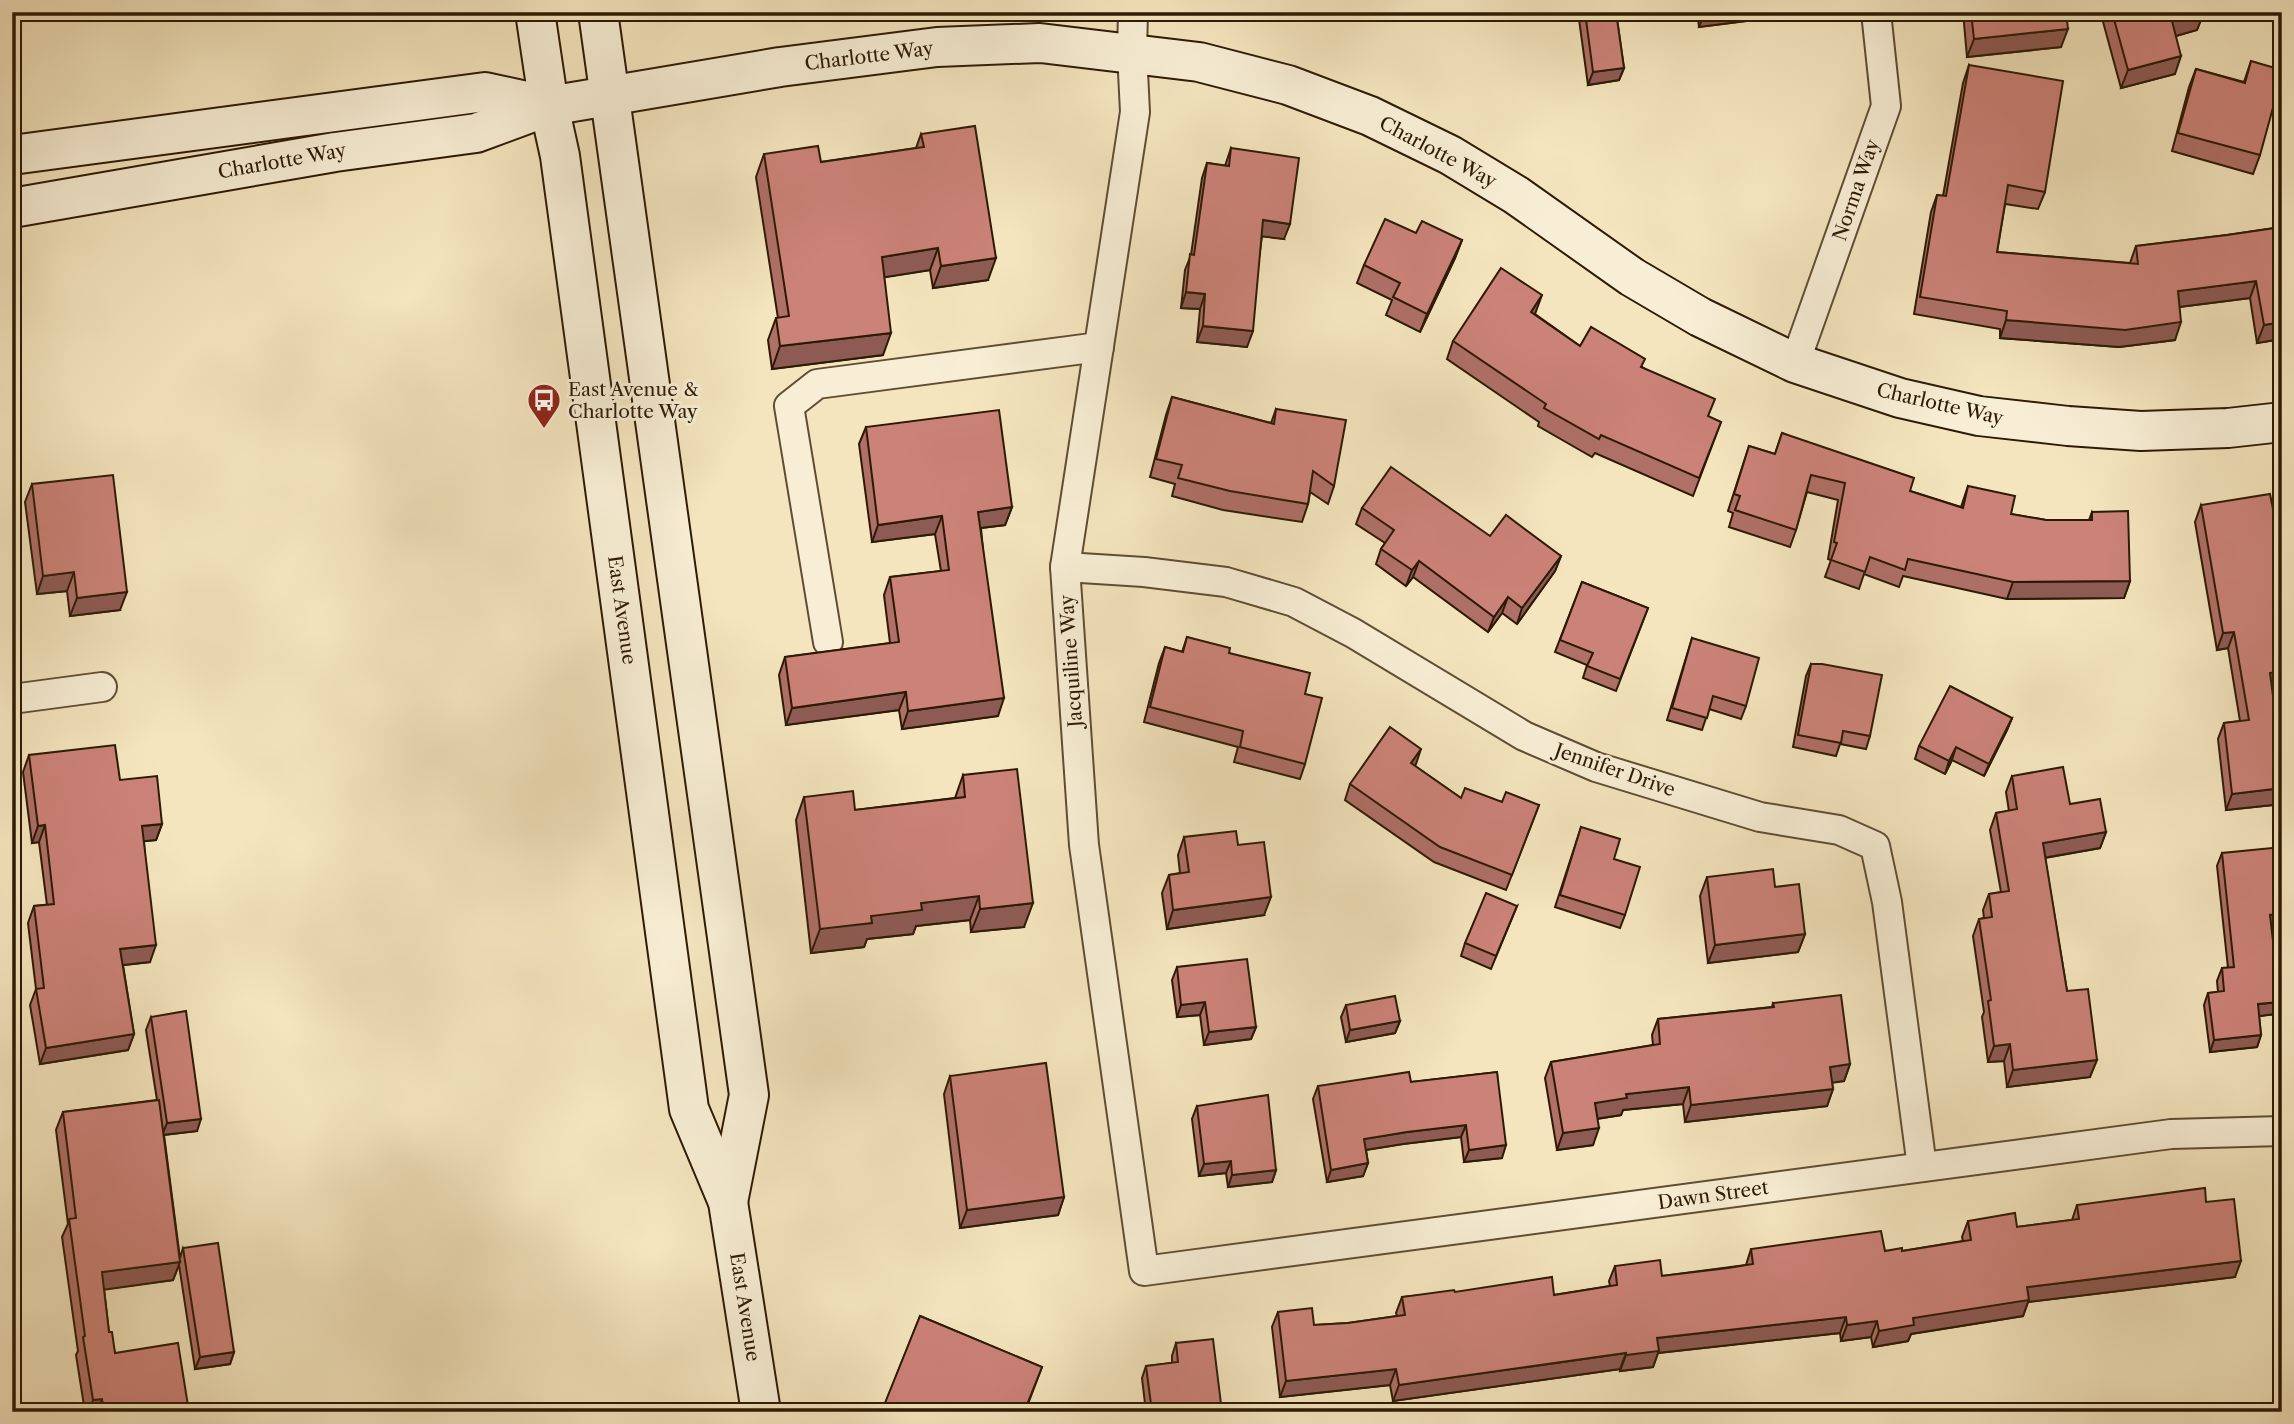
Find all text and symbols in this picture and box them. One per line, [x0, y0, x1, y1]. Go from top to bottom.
street label: Charlotte Way [803, 37, 935, 75]
street label: Charlotte Way [1375, 111, 1501, 193]
street label: Norma Way [1828, 136, 1884, 244]
street label: Charlotte Way [216, 138, 348, 184]
place label: East Avenue & Charlotte Way [568, 378, 699, 423]
street label: Charlotte Way [1874, 378, 2006, 430]
bus stop icon: East Avenue & Charlotte Way [525, 381, 563, 430]
street label: East Avenue [603, 554, 641, 666]
street label: Jacquiline Way [1055, 593, 1087, 731]
street label: Jennifer Drive [1549, 738, 1678, 801]
street label: Dawn Street [1656, 1176, 1770, 1214]
street label: East Avenue [725, 1251, 765, 1363]

